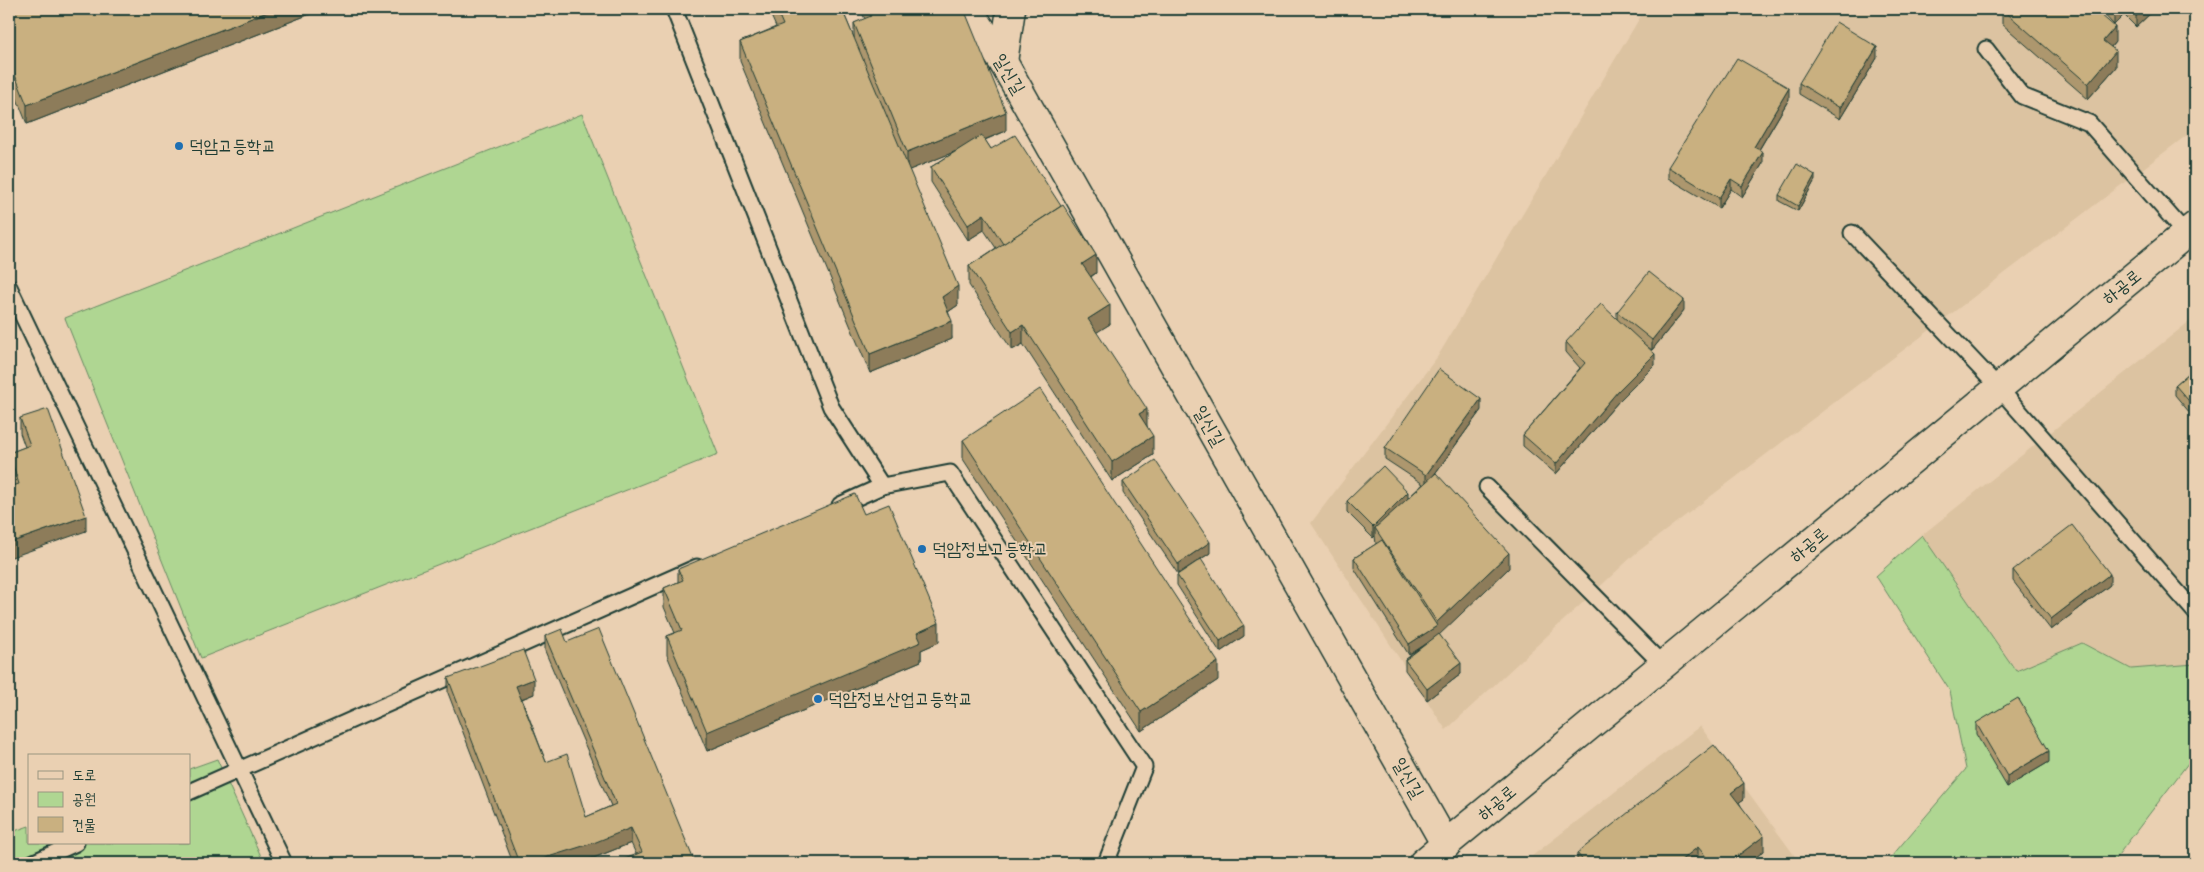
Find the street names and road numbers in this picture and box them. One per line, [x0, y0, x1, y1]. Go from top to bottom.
street label: 일신길 [988, 49, 1030, 99]
street label: 하공로 [2098, 264, 2146, 310]
street label: 일신길 [1188, 401, 1230, 451]
street label: 하공로 [1785, 522, 1833, 568]
street label: 일신길 [1387, 753, 1429, 803]
street label: 하공로 [1473, 780, 1521, 826]

